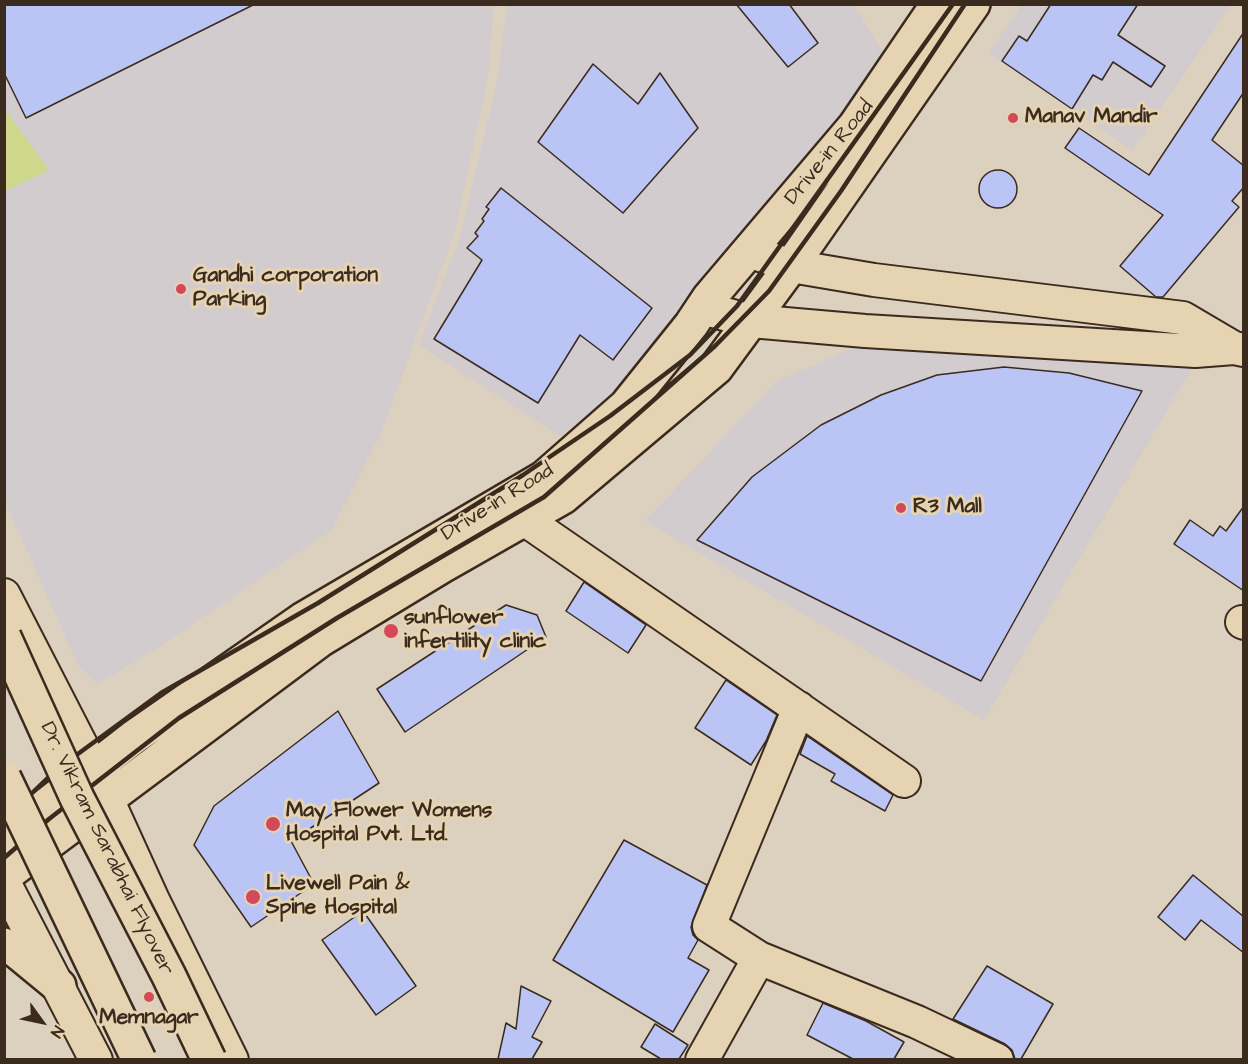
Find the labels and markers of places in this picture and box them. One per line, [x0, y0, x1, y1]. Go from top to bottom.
place label: Manav Mandir [1025, 105, 1158, 131]
marker: Manav Mandir [1006, 111, 1020, 125]
place label: Gandhi corporation Parking [193, 264, 378, 314]
marker: Gandhi corporation Parking [174, 282, 188, 296]
place label: R3 Mall [913, 495, 982, 521]
marker: R3 Mall [894, 501, 908, 515]
place label: sunflower infertility clinic [404, 606, 546, 656]
marker: sunflower infertility clinic [382, 622, 400, 640]
place label: May Flower Womens Hospital Pvt. Ltd. [286, 799, 492, 849]
marker: May Flower Womens Hospital Pvt. Ltd. [264, 815, 282, 833]
place label: Livewell Pain & Spine Hospital [266, 872, 410, 922]
marker: Livewell Pain & Spine Hospital [244, 888, 262, 906]
marker: Memnagar [142, 990, 156, 1004]
place label: Memnagar [99, 1006, 199, 1032]

